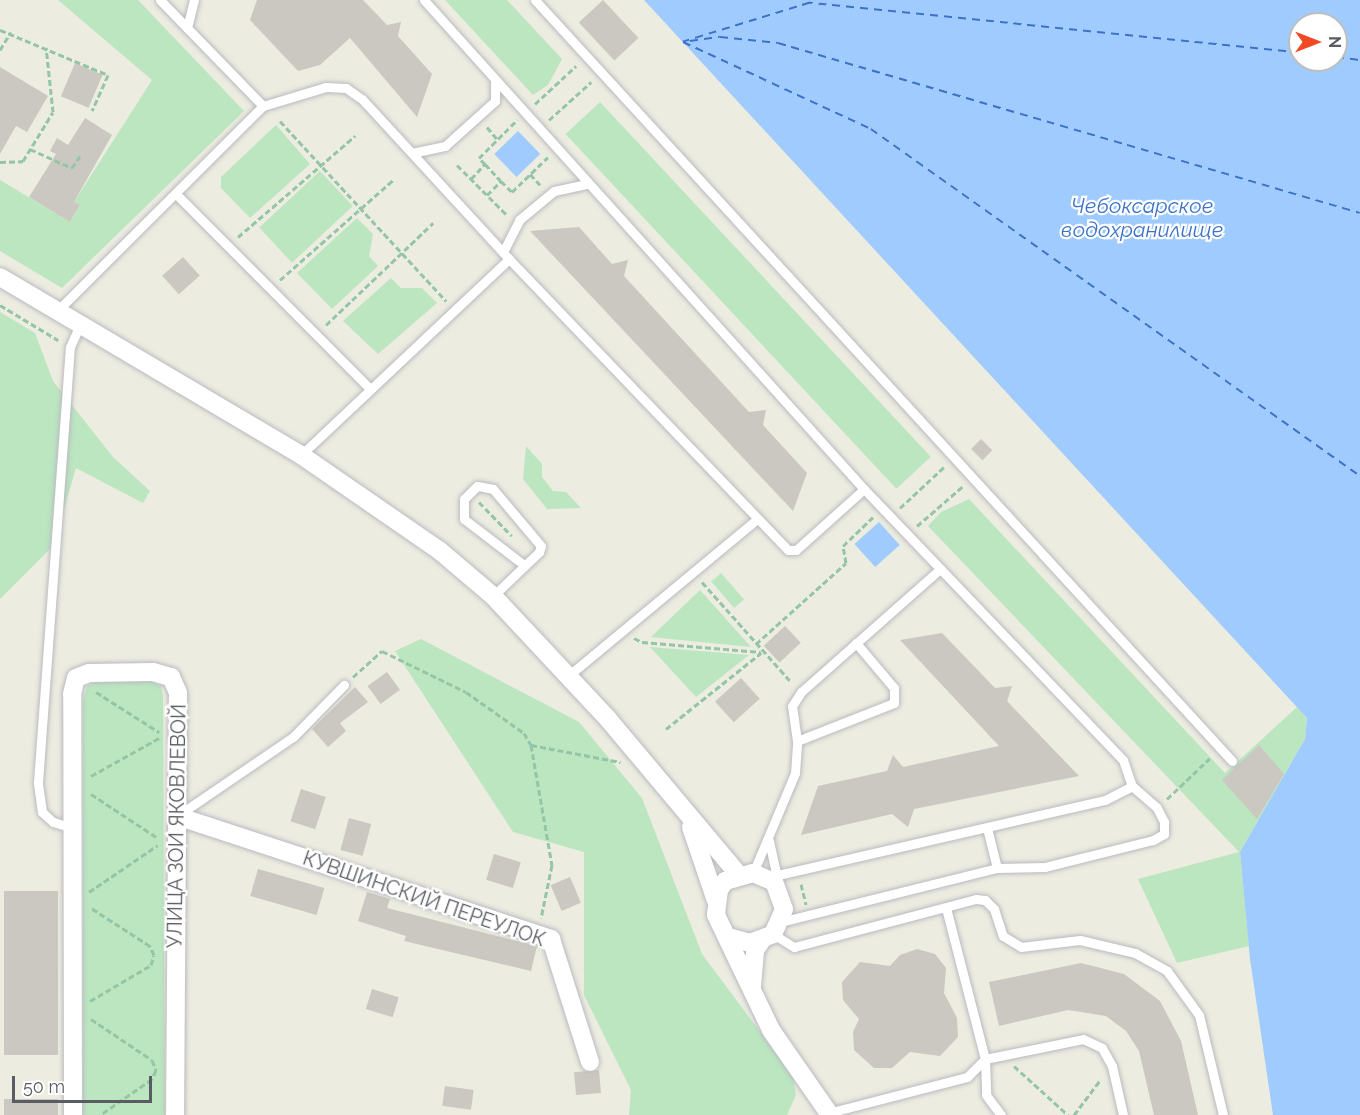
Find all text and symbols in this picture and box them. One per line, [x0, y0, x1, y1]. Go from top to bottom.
north arrow [1288, 12, 1348, 72]
text: N [1325, 36, 1344, 48]
water label: Чебоксарское водохранилище [1061, 193, 1223, 243]
street label: УЛИЦА ЗОИ ЯКОВЛЕВОЙ [163, 703, 191, 949]
street label: КУВШИНСКИЙ ПЕРЕУЛОК [300, 846, 548, 952]
scale bar [15, 1064, 154, 1102]
text: 50 m [23, 1076, 65, 1097]

